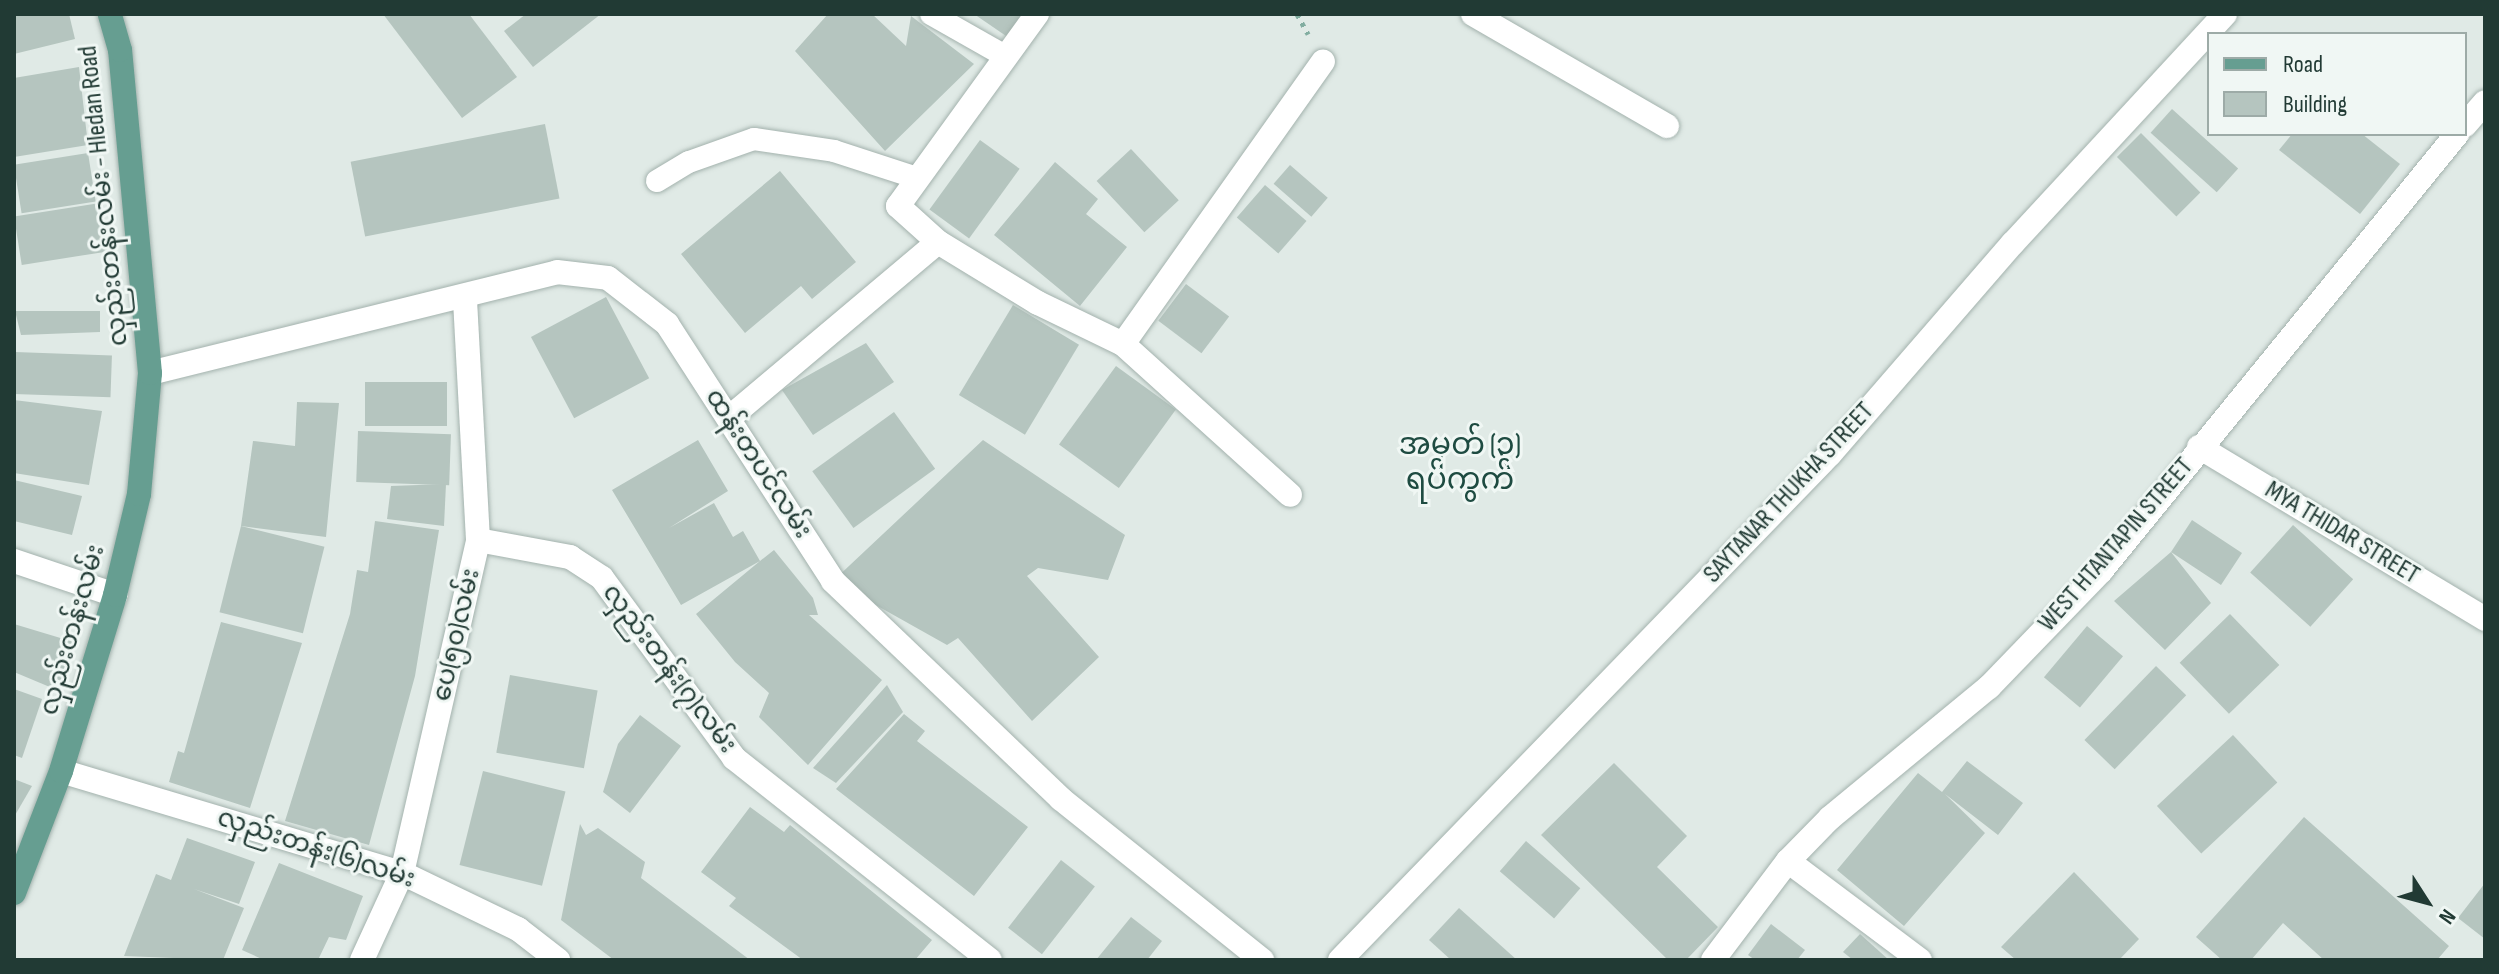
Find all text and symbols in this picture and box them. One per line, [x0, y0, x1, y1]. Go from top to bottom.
legend [2207, 32, 2467, 136]
street label: လှည်းတန်းလမ်း - Hledan Road [73, 44, 135, 348]
text: Road [2283, 50, 2323, 79]
text: Building [2283, 90, 2347, 119]
street label: ထန်းတပင်လမ်း [698, 383, 818, 545]
street label: SAYTANAR THUKHA STREET [1697, 396, 1881, 590]
district label: အမှတ် (၃) ရပ်ကွက် [1399, 427, 1521, 498]
street label: WEST HTANTAPIN STREET [2032, 452, 2200, 638]
street label: MYA THIDAR STREET [2259, 475, 2425, 591]
street label: လှည်းတန်းလမ်း [34, 541, 112, 719]
street label: ပေ(၅၀)လမ်း [427, 566, 487, 704]
street label: လှည်းတန်း(၇)လမ်း [595, 578, 743, 760]
street label: လှည်းတန်း(၆)လမ်း [213, 802, 419, 896]
north arrow [2387, 862, 2467, 942]
text: N [2432, 904, 2461, 929]

